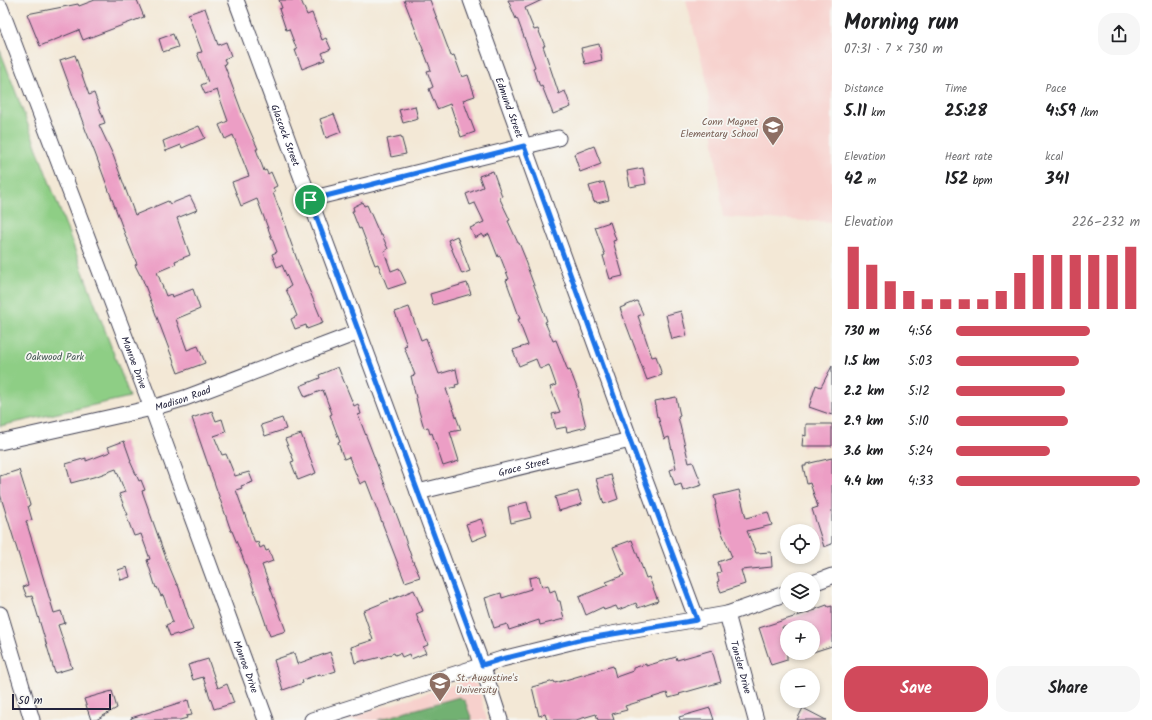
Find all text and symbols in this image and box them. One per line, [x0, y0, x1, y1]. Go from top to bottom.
text: Morning run [844, 6, 959, 41]
button: share [1098, 13, 1140, 55]
text: 07:31 · 7 × 730 m [844, 39, 943, 60]
street label: Edmund Street [491, 75, 527, 140]
text: Distance [844, 80, 884, 98]
text: Time [945, 80, 967, 98]
text: Pace [1045, 80, 1066, 98]
text: 5.11 [844, 98, 867, 125]
text: 25:28 [945, 98, 987, 125]
text: 4:59 [1045, 98, 1076, 125]
street label: Glascock Street [266, 102, 304, 169]
text: km [867, 104, 885, 122]
text: /km [1076, 104, 1098, 122]
place label: Conn Magnet Elementary School [680, 114, 759, 142]
school or university icon: Conn Magnet Elementary School [760, 114, 786, 147]
text: Elevation [844, 148, 886, 166]
text: Heart rate [945, 148, 992, 166]
text: kcal [1045, 148, 1063, 166]
text: 42 [844, 166, 863, 193]
text: 152 [945, 166, 968, 193]
text: 341 [1045, 166, 1069, 193]
text: m [863, 172, 876, 190]
text: bpm [968, 172, 993, 190]
pin [293, 183, 327, 217]
icon: arrive [299, 189, 321, 211]
text: Elevation [844, 212, 893, 233]
text: 226–232 m [1072, 212, 1140, 233]
text: 730 m [844, 321, 880, 342]
text: 4:56 [908, 321, 933, 342]
street label: Monroe Drive [117, 334, 151, 392]
park label: Oakwood Park [26, 349, 85, 365]
text: 1.5 km [844, 351, 880, 372]
text: 5:03 [908, 351, 932, 372]
text: 2.2 km [844, 381, 884, 402]
text: 5:12 [908, 381, 930, 402]
street label: Madison Road [153, 382, 214, 416]
text: 2.9 km [844, 411, 883, 432]
text: 5:10 [908, 411, 929, 432]
text: 3.6 km [844, 441, 883, 462]
text: 5:24 [908, 441, 933, 462]
street label: Grace Street [497, 453, 552, 481]
text: 4.4 km [844, 471, 883, 492]
text: 4:33 [908, 471, 933, 492]
map controls [780, 524, 820, 708]
button: locate [780, 524, 820, 564]
button: layers [780, 572, 820, 612]
button: + [780, 620, 820, 660]
street label: Monroe Drive [229, 638, 263, 696]
street label: Tonsler Drive [726, 639, 756, 696]
button: Save [844, 666, 988, 712]
button: Share [996, 666, 1140, 712]
button: − [780, 668, 820, 708]
school or university icon: St. Augustine's University [427, 670, 453, 703]
place label: St. Augustine's University [456, 670, 519, 698]
scale bar [12, 692, 111, 711]
text: 50 m [18, 692, 43, 710]

